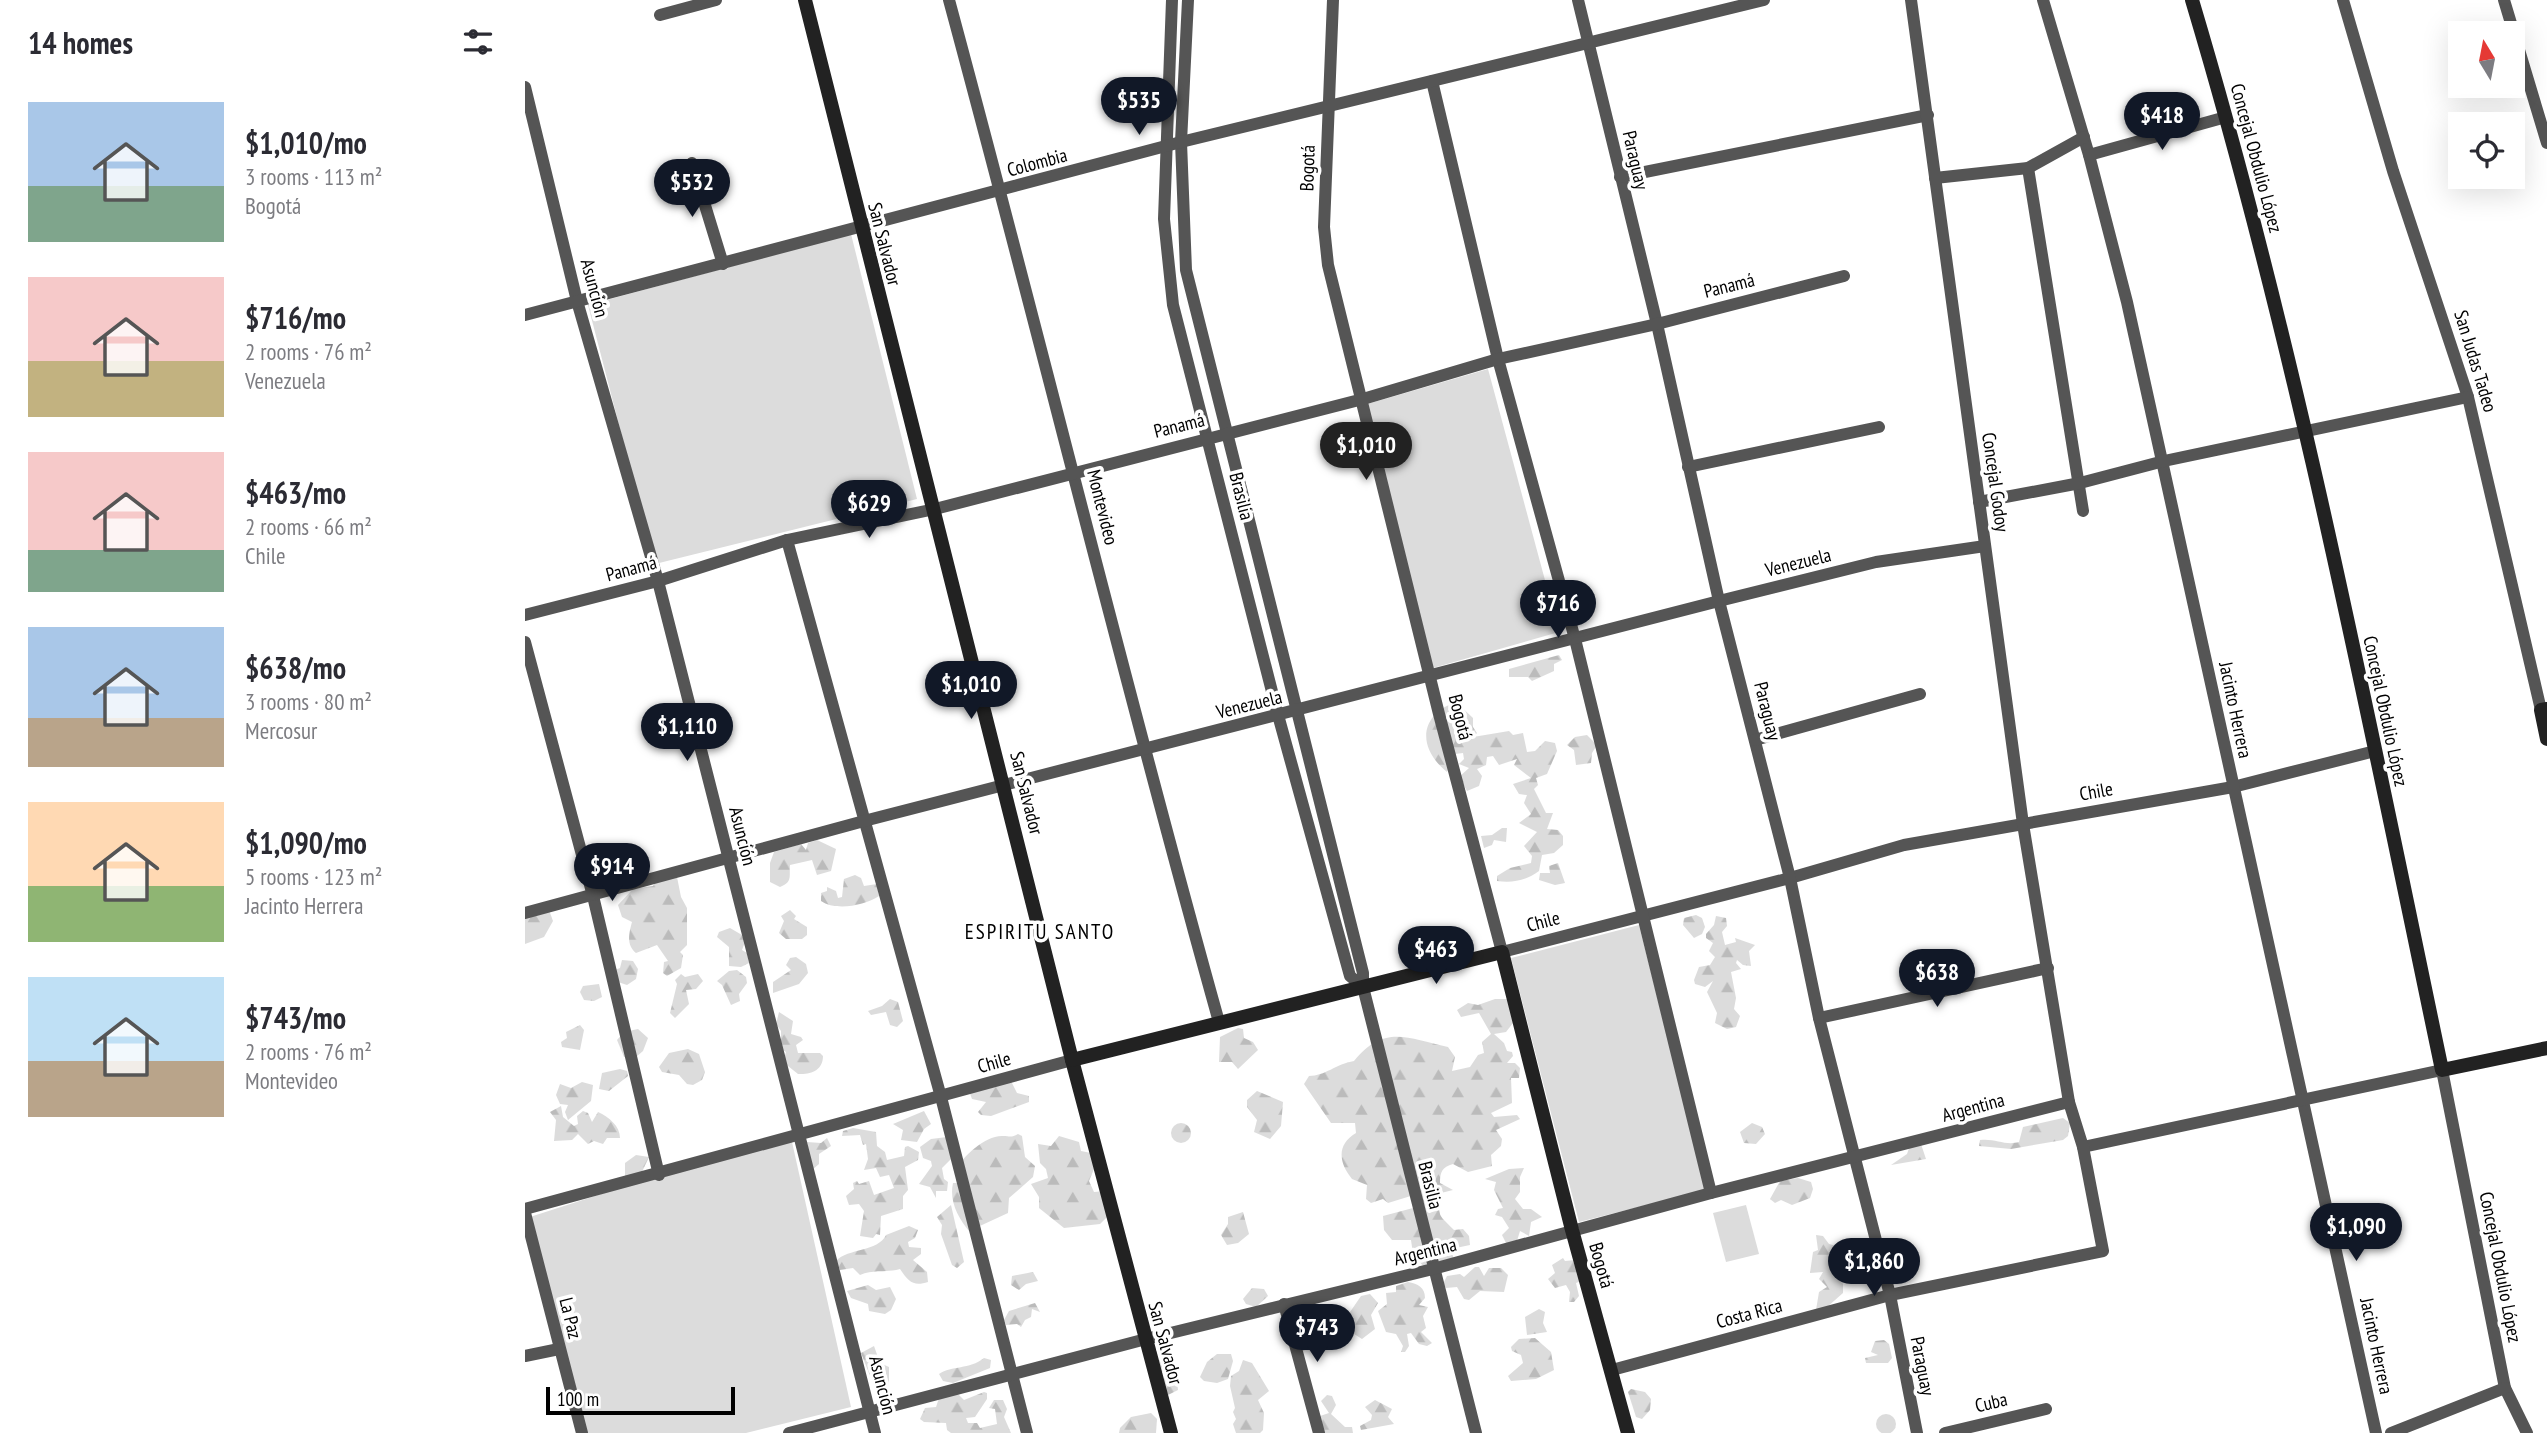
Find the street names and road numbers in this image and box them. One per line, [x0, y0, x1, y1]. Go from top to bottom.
street label: Concejal Obdulio López [2226, 81, 2288, 235]
street label: Paraguay [1618, 128, 1655, 193]
street label: Colombia [1004, 142, 1070, 182]
street label: Bogotá [1294, 144, 1320, 192]
street label: San Salvador [863, 200, 907, 289]
street label: Asunción [576, 256, 614, 320]
street label: Panamá [1701, 267, 1757, 303]
street label: San Judas Tadeo [2449, 307, 2503, 415]
street label: Panamá [1151, 407, 1207, 443]
street label: Concejal Godoy [1977, 431, 2015, 534]
street label: Montevideo [1082, 467, 1124, 547]
street label: Brasilia [1224, 470, 1260, 522]
street label: Venezuela [1762, 542, 1833, 582]
street label: Panamá [603, 550, 659, 586]
street label: Concejal Obdulio López [2358, 634, 2414, 789]
street label: Jacinto Herrera [2214, 659, 2258, 760]
street label: Paraguay [1749, 679, 1787, 744]
street label: Venezuela [1213, 684, 1284, 724]
street label: Bogotá [1444, 692, 1478, 742]
street label: San Salvador [1005, 749, 1049, 838]
street label: Chile [2077, 776, 2115, 806]
street label: Asunción [724, 804, 762, 868]
street label: Chile [1524, 905, 1562, 937]
street label: Chile [975, 1046, 1014, 1078]
street label: Argentina [1939, 1087, 2007, 1127]
street label: Brasilia [1413, 1159, 1449, 1211]
street label: Concejal Obdulio López [2475, 1190, 2527, 1345]
street label: Argentina [1391, 1232, 1459, 1270]
street label: Bogotá [1584, 1239, 1620, 1291]
street label: Costa Rica [1713, 1293, 1785, 1333]
street label: La Paz [554, 1295, 588, 1341]
street label: Jacinto Herrera [2355, 1295, 2399, 1396]
street label: San Salvador [1143, 1299, 1189, 1388]
street label: Paraguay [1906, 1334, 1941, 1398]
street label: Asunción [864, 1353, 902, 1417]
street label: Cuba [1972, 1387, 2010, 1417]

